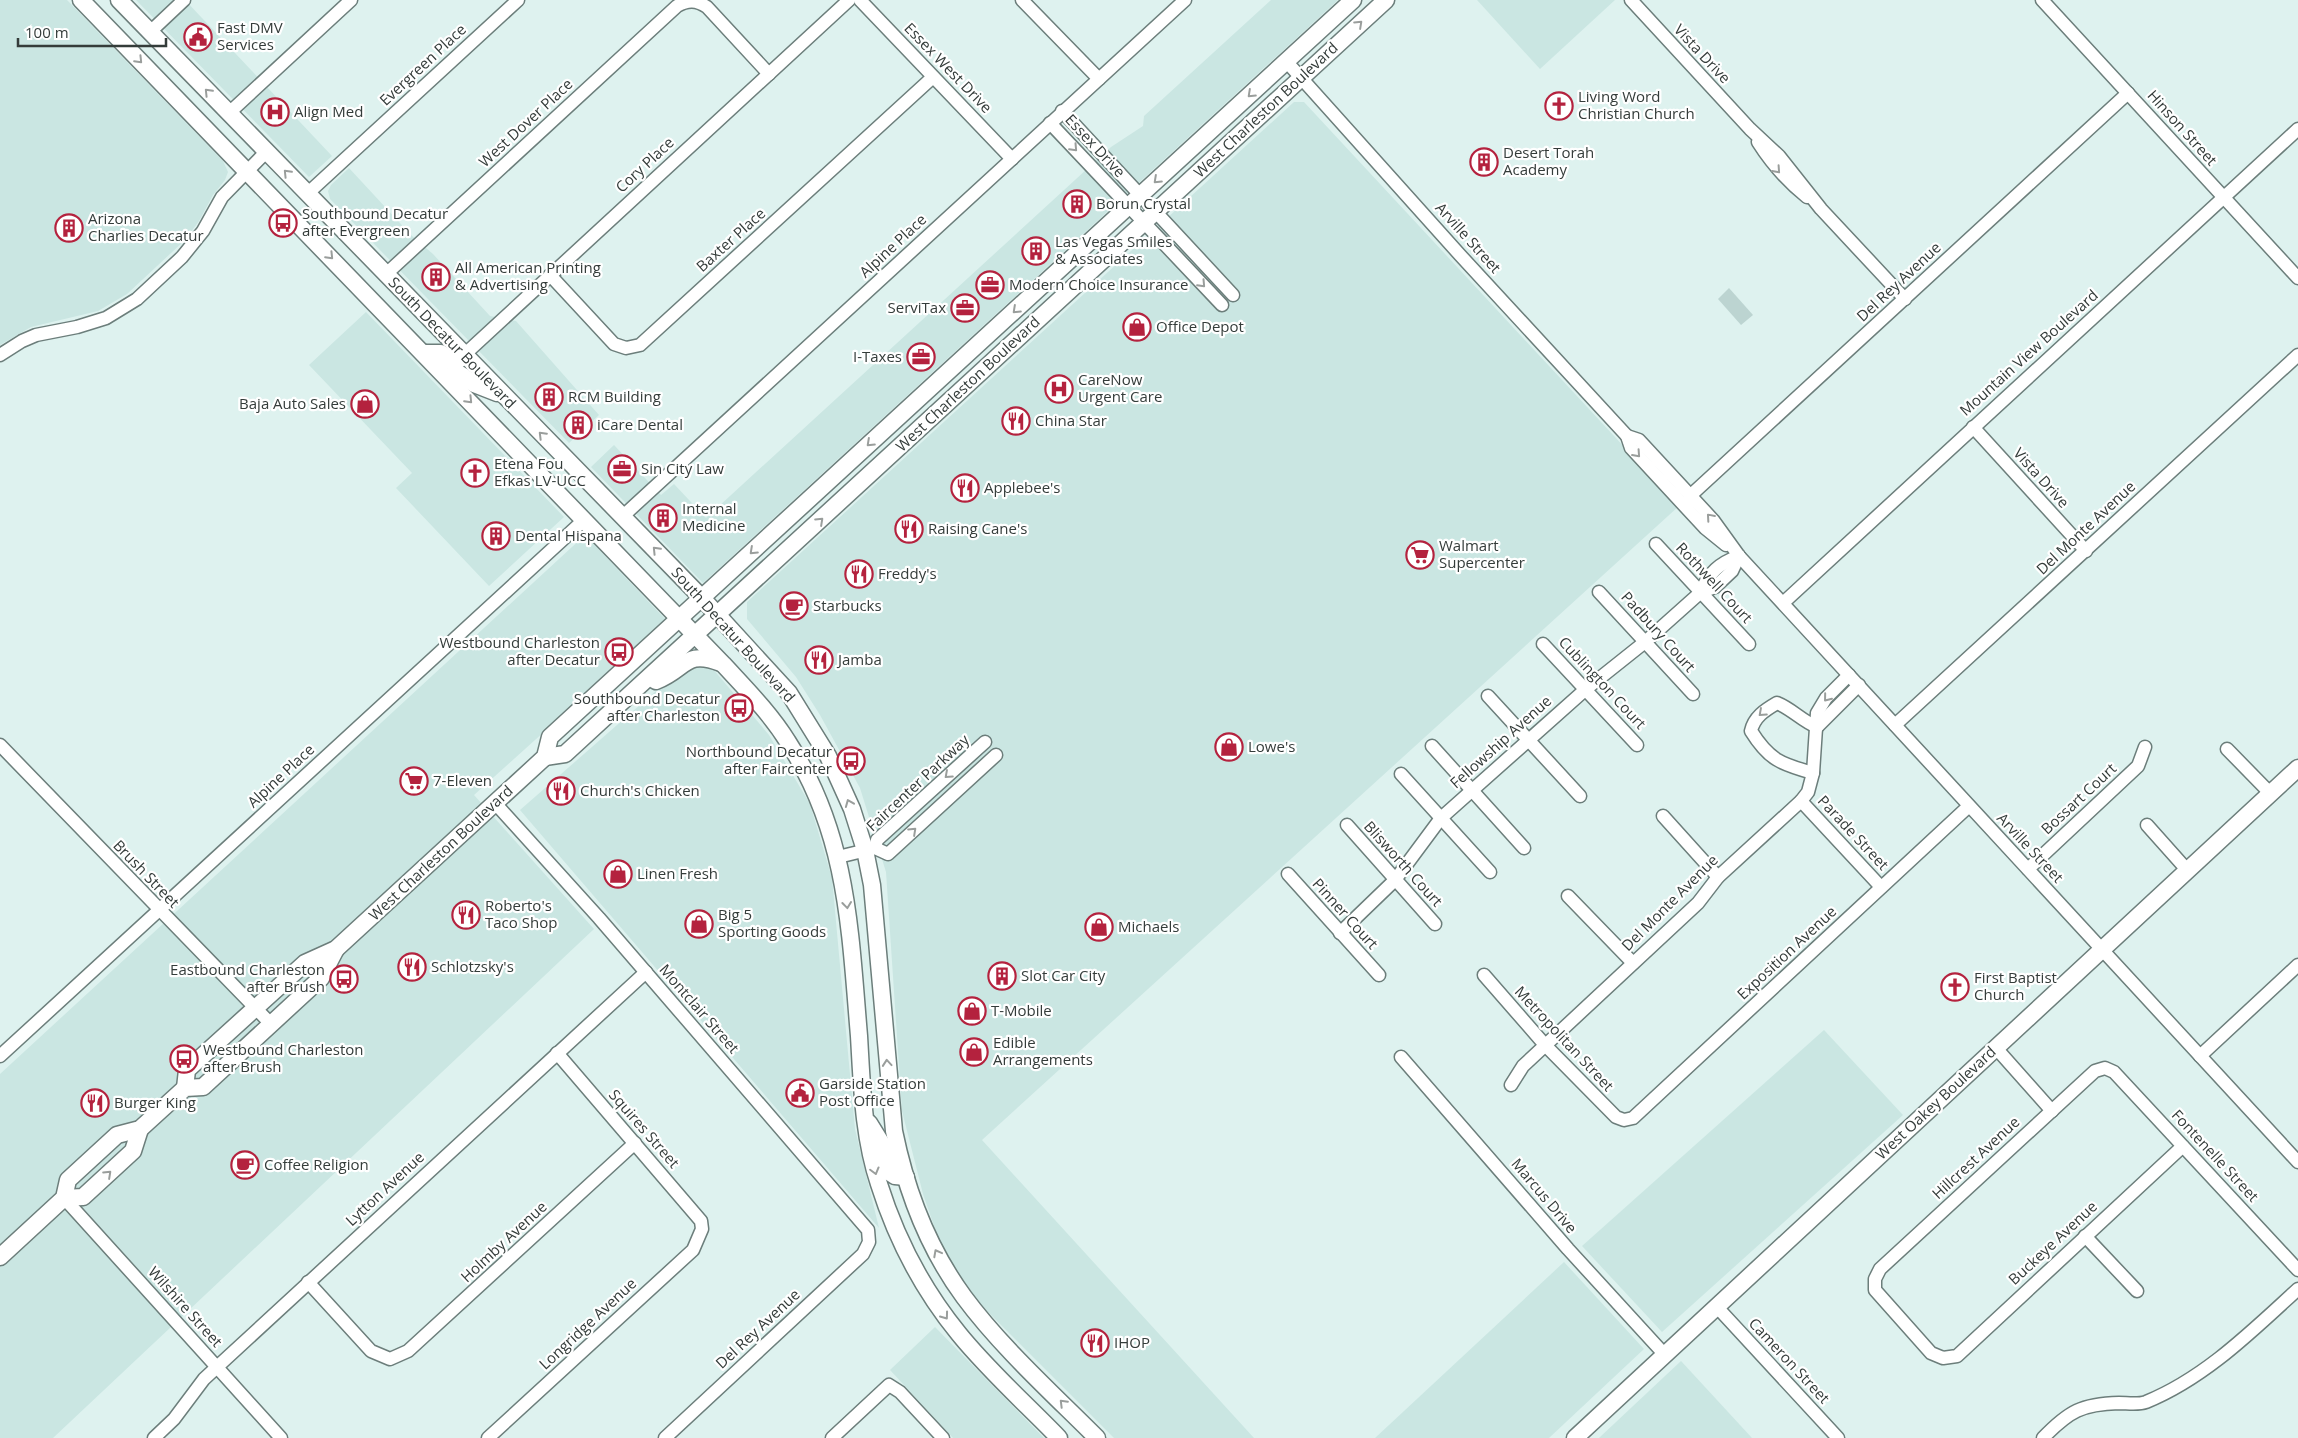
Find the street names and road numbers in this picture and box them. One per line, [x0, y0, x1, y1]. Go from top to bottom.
street label: Essex West Drive [900, 18, 997, 117]
street label: Evergreen Place [375, 19, 470, 110]
street label: Vista Drive [1670, 19, 1735, 87]
street label: West Charleston Boulevard [1189, 37, 1342, 181]
street label: West Dover Place [474, 74, 576, 171]
street label: Hinson Street [2143, 85, 2222, 169]
street label: Essex Drive [1061, 109, 1130, 181]
street label: Cory Place [611, 132, 678, 196]
street label: Arville Street [1432, 198, 1506, 277]
street label: Baxter Place [692, 203, 769, 276]
street label: Alpine Place [855, 209, 930, 281]
street label: Del Rey Avenue [1852, 237, 1945, 326]
street label: South Decatur Boulevard [385, 272, 521, 412]
street label: Mountain View Boulevard [1955, 285, 2102, 420]
street label: West Charleston Boulevard [891, 311, 1044, 455]
street label: Vista Drive [2009, 443, 2074, 512]
street label: Del Monte Avenue [2031, 476, 2139, 578]
street label: Rothwell Court [1672, 538, 1757, 627]
street label: South Decatur Boulevard [668, 562, 800, 706]
street label: Padbury Court [1617, 587, 1700, 676]
street label: Cublington Court [1555, 632, 1651, 733]
street label: Fellowship Avenue [1445, 690, 1555, 792]
street label: Faircenter Parkway [862, 729, 973, 835]
street label: Alpine Place [243, 739, 318, 811]
street label: Bossart Court [2036, 758, 2120, 838]
street label: West Charleston Boulevard [364, 780, 517, 924]
street label: Parade Street [1814, 791, 1894, 874]
street label: Arville Street [1993, 808, 2068, 887]
street label: Blisworth Court [1360, 816, 1448, 910]
street label: Brush Street [109, 835, 184, 912]
street label: Del Monte Avenue [1617, 850, 1722, 955]
street label: Pinner Court [1309, 874, 1383, 953]
street label: Exposition Avenue [1732, 901, 1840, 1004]
street label: Montclair Street [655, 959, 744, 1057]
street label: Metropolitan Street [1511, 981, 1619, 1095]
street label: West Oakey Boulevard [1871, 1041, 2000, 1163]
street label: Squires Street [605, 1085, 684, 1172]
street label: Fontenelle Street [2168, 1105, 2264, 1206]
street label: Hillcrest Avenue [1927, 1111, 2023, 1203]
street label: Lytton Avenue [341, 1147, 428, 1230]
street label: Marcus Drive [1508, 1154, 1582, 1237]
street label: Holmby Avenue [456, 1196, 551, 1286]
street label: Buckeye Avenue [2004, 1196, 2101, 1289]
street label: Wilshire Street [144, 1262, 227, 1351]
street label: Longridge Avenue [534, 1273, 640, 1374]
street label: Del Rey Avenue [711, 1284, 804, 1373]
street label: Cameron Street [1745, 1313, 1835, 1407]

